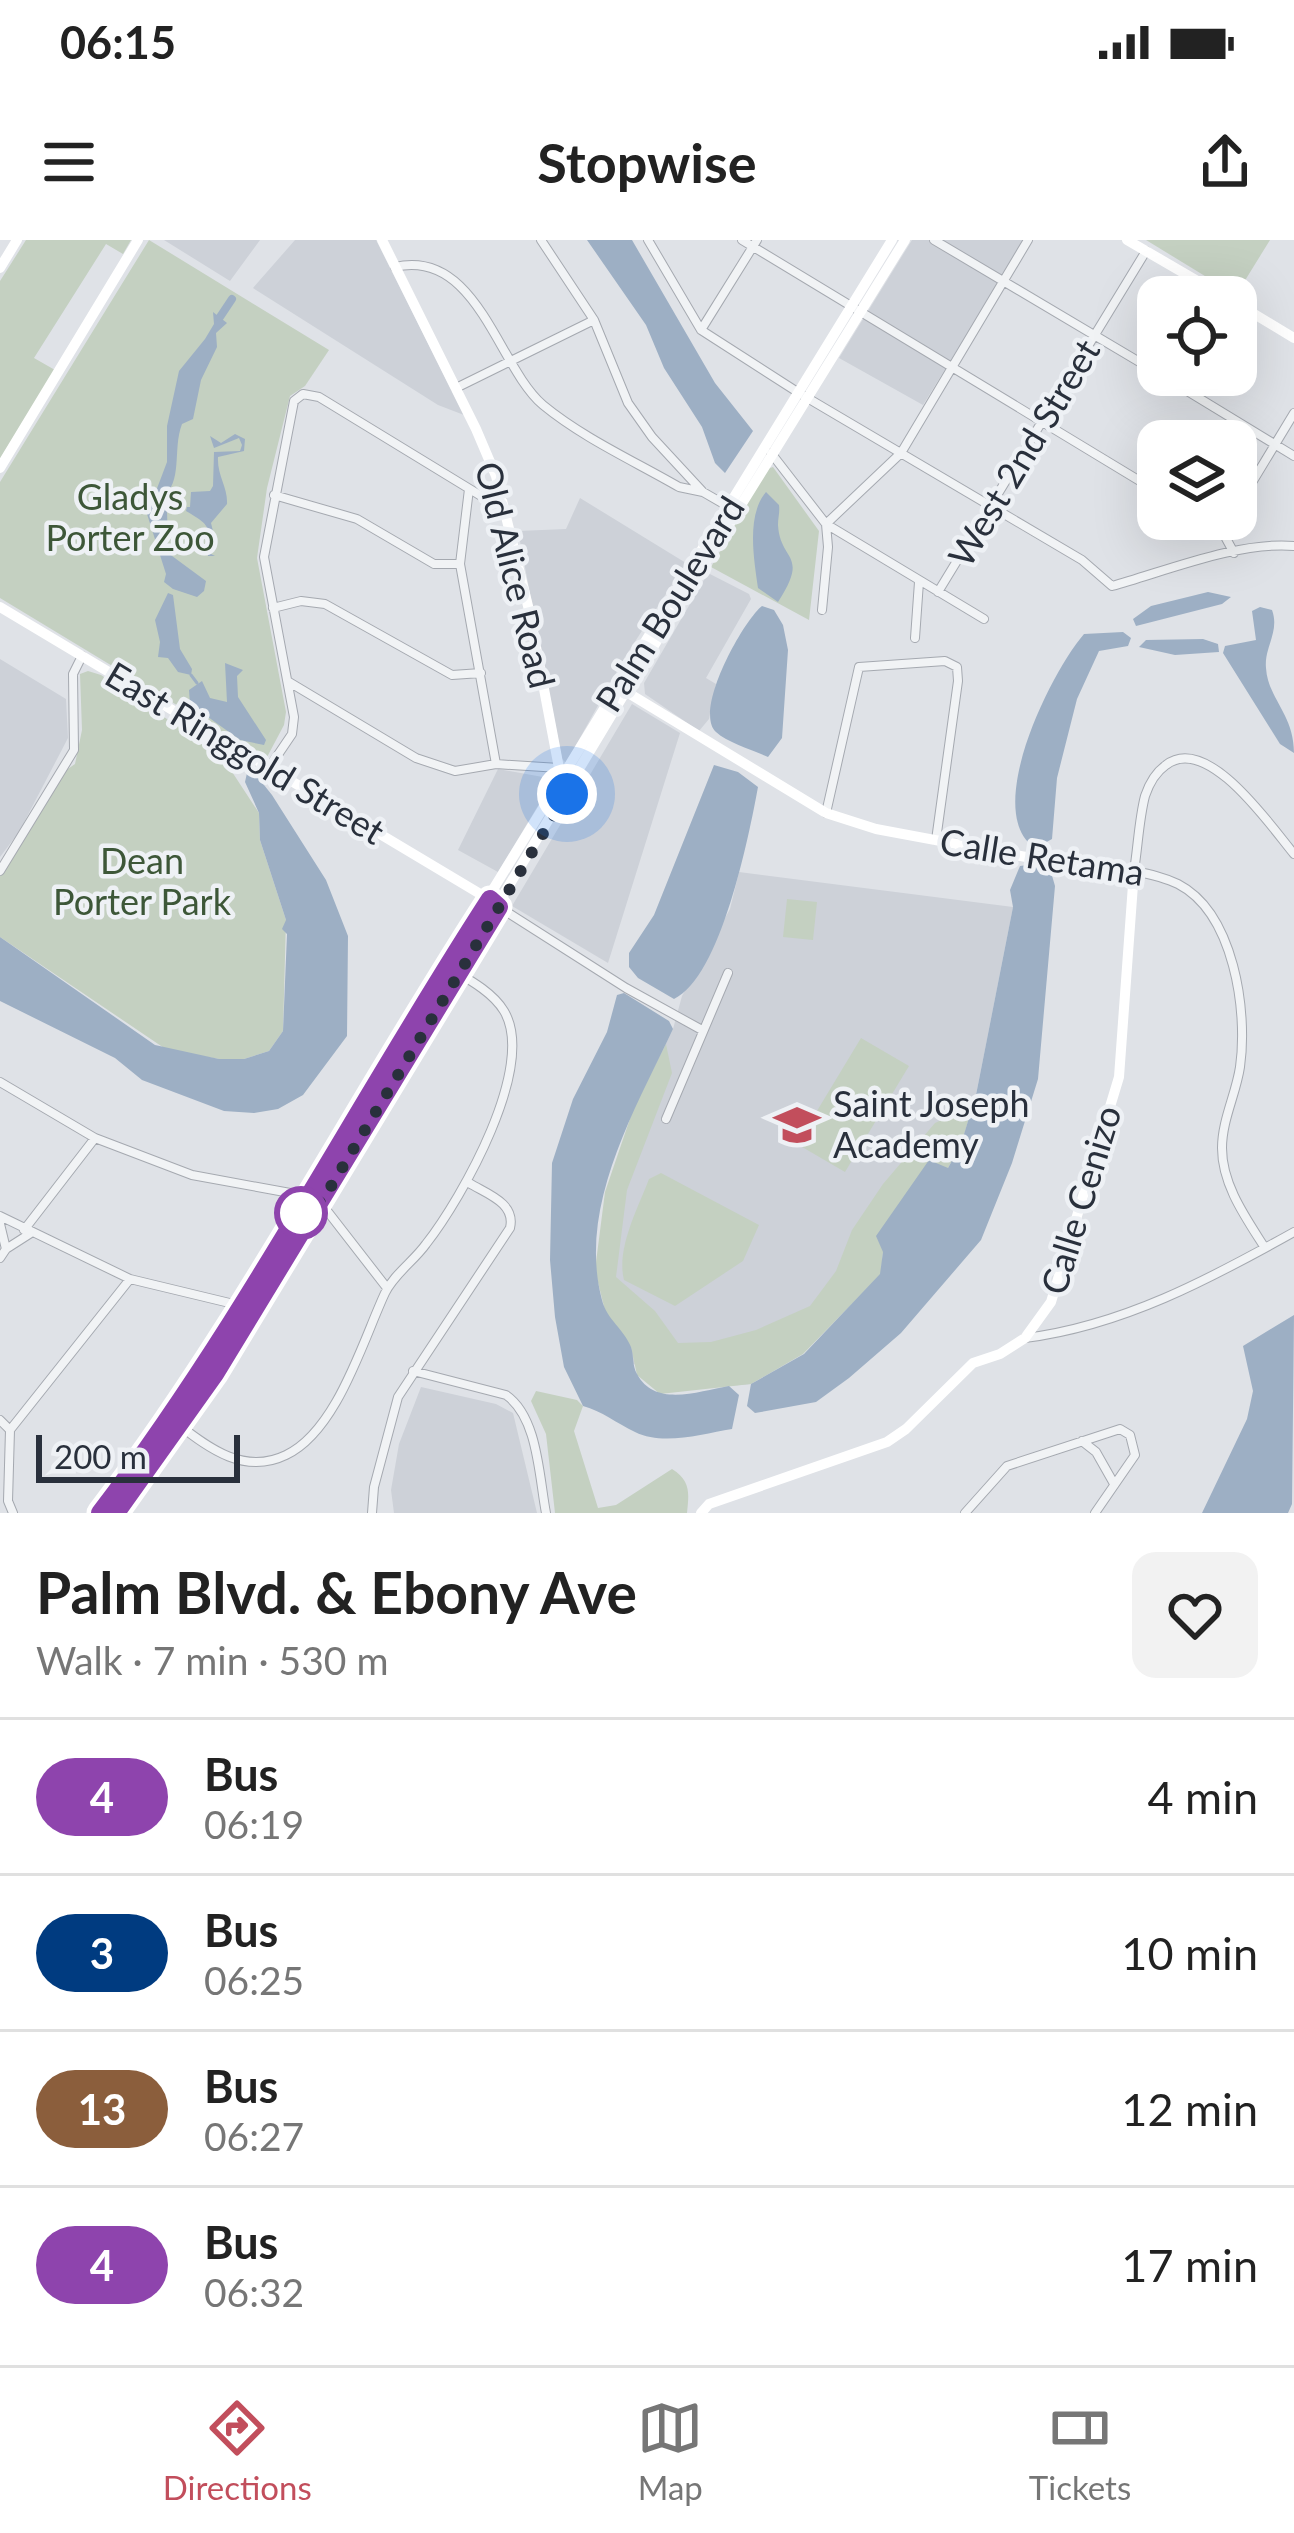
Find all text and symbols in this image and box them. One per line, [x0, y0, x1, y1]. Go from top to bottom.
text: 06:15 [60, 15, 176, 69]
icon: menu [36, 129, 102, 195]
icon: share [1192, 129, 1258, 195]
text: Stopwise [537, 130, 757, 195]
map controls [1137, 276, 1257, 540]
button: locate [1137, 276, 1257, 396]
street label: West 2nd Street [938, 331, 1108, 574]
button: layers [1137, 420, 1257, 540]
street label: Old Alice Road [467, 457, 565, 692]
park label: Gladys Porter Zoo [45, 474, 215, 559]
street label: Palm Boulevard [585, 488, 753, 719]
street label: East Ringgold Street [98, 652, 393, 853]
your location [537, 764, 597, 824]
street label: Calle Retama [937, 818, 1147, 894]
park label: Dean Porter Park [53, 838, 232, 923]
place label: Saint Joseph Academy [833, 1081, 1030, 1166]
school or university icon: Saint Joseph Academy [772, 1100, 822, 1150]
street label: Calle Cenizo [1031, 1100, 1130, 1299]
unlabelled marker [276, 1188, 326, 1238]
scale bar [36, 1429, 240, 1482]
text: 200 m [54, 1436, 147, 1476]
button: heart [1132, 1552, 1258, 1678]
text: Palm Blvd. & Ebony Ave [36, 1558, 637, 1626]
text: Walk · 7 min · 530 m [36, 1637, 389, 1683]
text: Bus [204, 1747, 278, 1801]
text: 4 min [1147, 1770, 1258, 1824]
text: 4 [90, 1772, 114, 1822]
text: 06:19 [204, 1801, 304, 1847]
text: Bus [204, 1903, 278, 1957]
text: 10 min [1121, 1926, 1258, 1980]
text: 3 [90, 1928, 114, 1978]
text: 06:25 [204, 1957, 304, 2003]
text: Bus [204, 2059, 278, 2113]
text: 12 min [1121, 2082, 1258, 2136]
text: 13 [78, 2084, 126, 2134]
text: 06:27 [204, 2113, 304, 2159]
text: Bus [204, 2215, 278, 2269]
text: 17 min [1121, 2238, 1258, 2292]
text: 4 [90, 2240, 114, 2290]
text: 06:32 [204, 2269, 304, 2315]
tab: Directions [163, 2395, 312, 2507]
tab: Map [637, 2395, 703, 2507]
tab: Tickets [1029, 2395, 1131, 2507]

